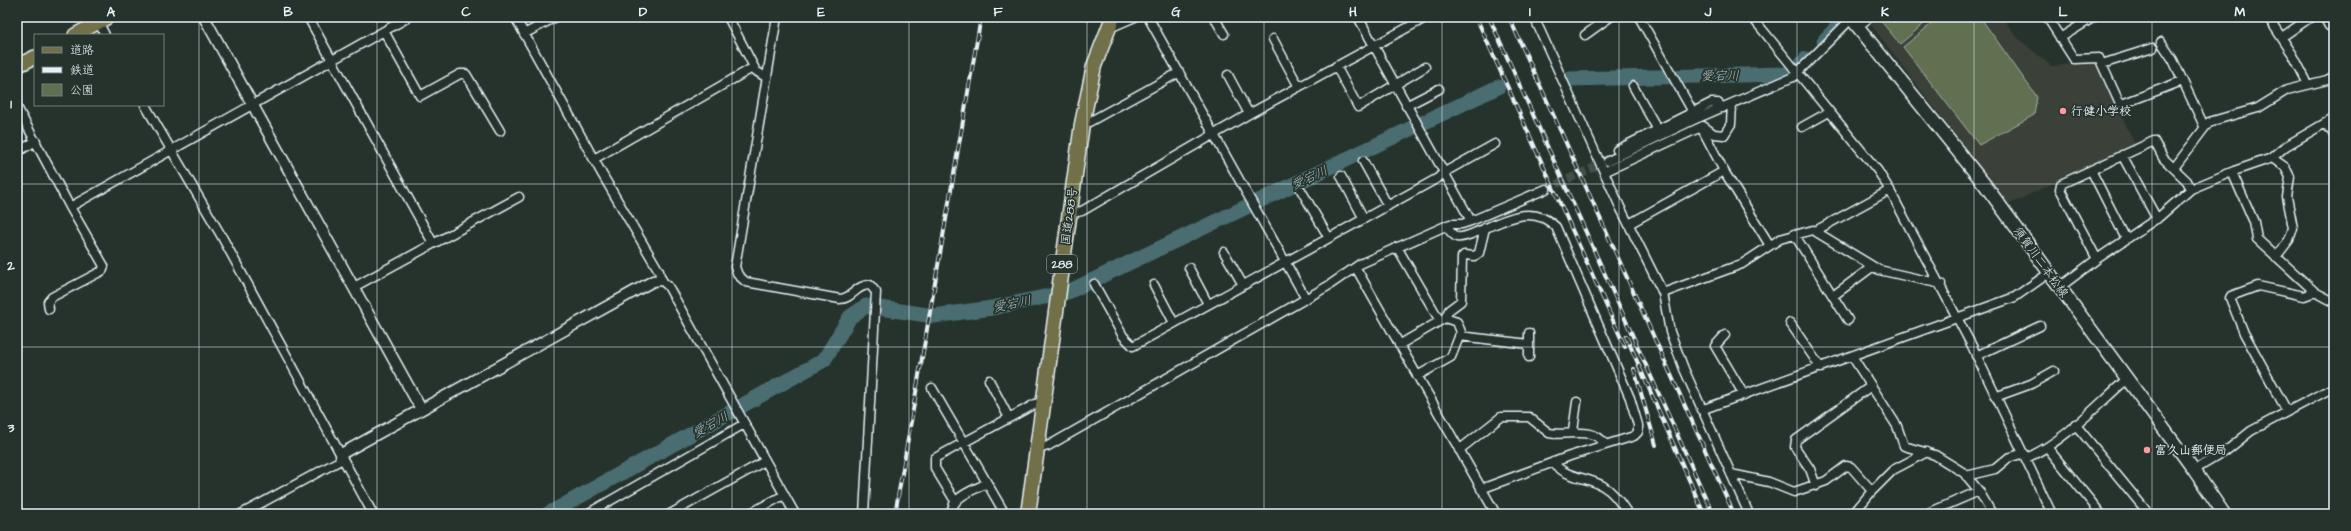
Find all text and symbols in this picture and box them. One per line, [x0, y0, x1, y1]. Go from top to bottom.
text: A [107, 3, 116, 21]
text: B [283, 3, 293, 21]
text: C [461, 3, 471, 21]
text: D [639, 3, 648, 21]
text: E [817, 3, 825, 21]
text: F [993, 3, 1003, 21]
text: G [1171, 3, 1181, 21]
text: H [1349, 3, 1357, 21]
text: I [1529, 3, 1531, 21]
text: J [1704, 3, 1712, 21]
text: K [1881, 3, 1889, 21]
text: L [2058, 3, 2068, 21]
text: M [2235, 3, 2246, 21]
legend [34, 34, 164, 106]
text: 道路 [70, 42, 94, 59]
text: 鉄道 [70, 62, 94, 79]
water label: 愛宕川 [1700, 67, 1740, 85]
text: 公園 [70, 82, 94, 99]
text: 1 [10, 95, 12, 113]
place label: 行健小学校 [2071, 103, 2131, 120]
marker: 行健小学校 [2058, 106, 2068, 116]
water label: 愛宕川 [1288, 162, 1331, 194]
street label: 国道288号 [1057, 186, 1082, 246]
street label: 須賀川二本松線 [2009, 223, 2072, 301]
road number: 288 [1047, 255, 1077, 273]
text: 2 [6, 257, 15, 275]
water label: 愛宕川 [991, 291, 1033, 317]
water label: 愛宕川 [689, 408, 732, 442]
text: 3 [7, 419, 15, 437]
place label: 富久山郵便局 [2155, 442, 2227, 459]
marker: 富久山郵便局 [2142, 445, 2152, 455]

